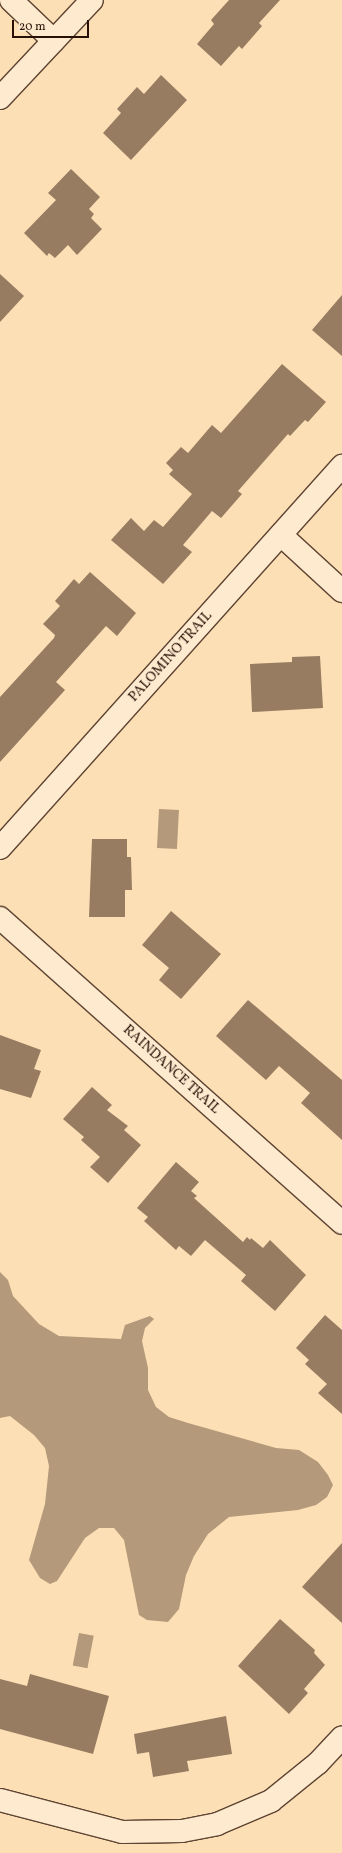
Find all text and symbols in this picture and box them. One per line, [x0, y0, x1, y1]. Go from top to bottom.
scale bar [14, 12, 91, 38]
text: 20 m [19, 19, 46, 35]
street label: PALOMINO TRAIL [126, 608, 216, 706]
street label: RAINDANCE TRAIL [119, 1022, 223, 1118]

